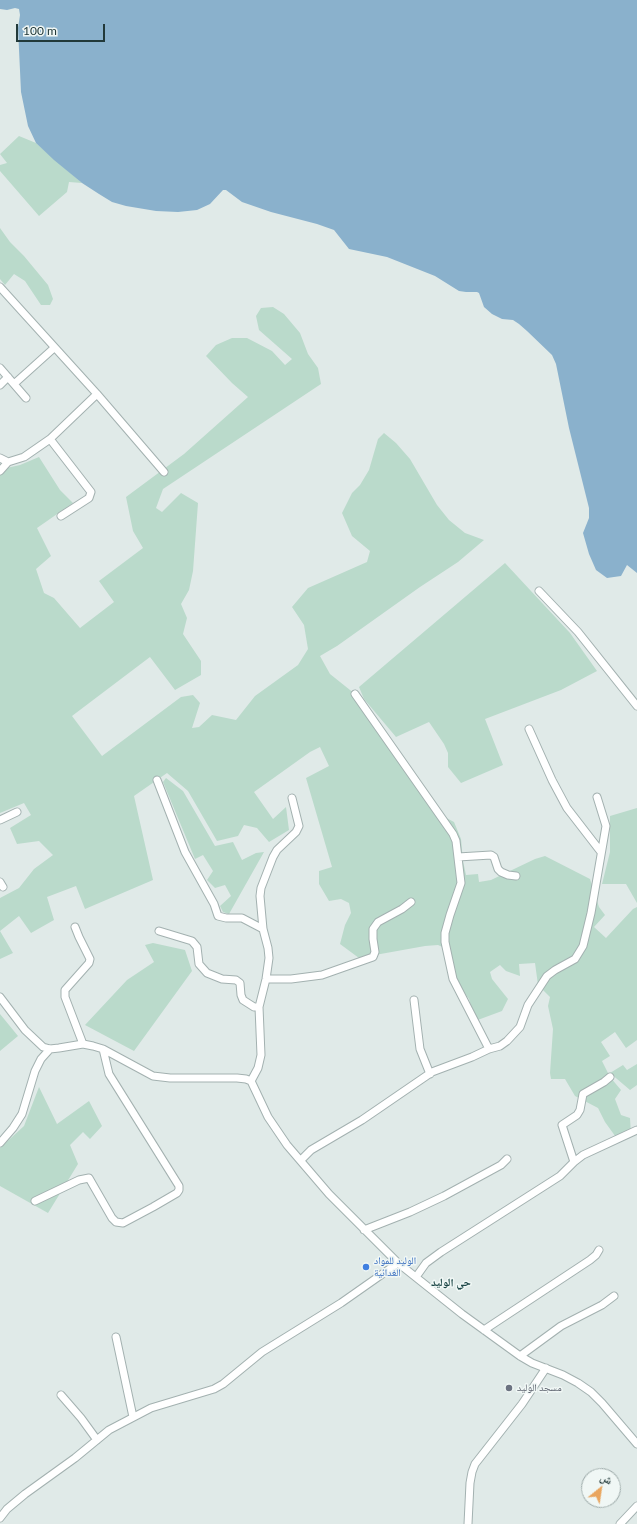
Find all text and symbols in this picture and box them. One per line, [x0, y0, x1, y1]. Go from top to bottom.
scale bar [18, 16, 107, 42]
text: 100 m [23, 23, 57, 38]
place label: الوليد للمواد الغدائية [374, 1255, 416, 1278]
marker: الوليد للمواد الغدائية [361, 1262, 371, 1272]
district label: حي الوليد [431, 1275, 471, 1289]
place label: مسجد الوليد [517, 1382, 562, 1394]
marker: مسجد الوليد [504, 1383, 514, 1393]
north arrow [581, 1468, 621, 1508]
text: ش [598, 1469, 615, 1487]

